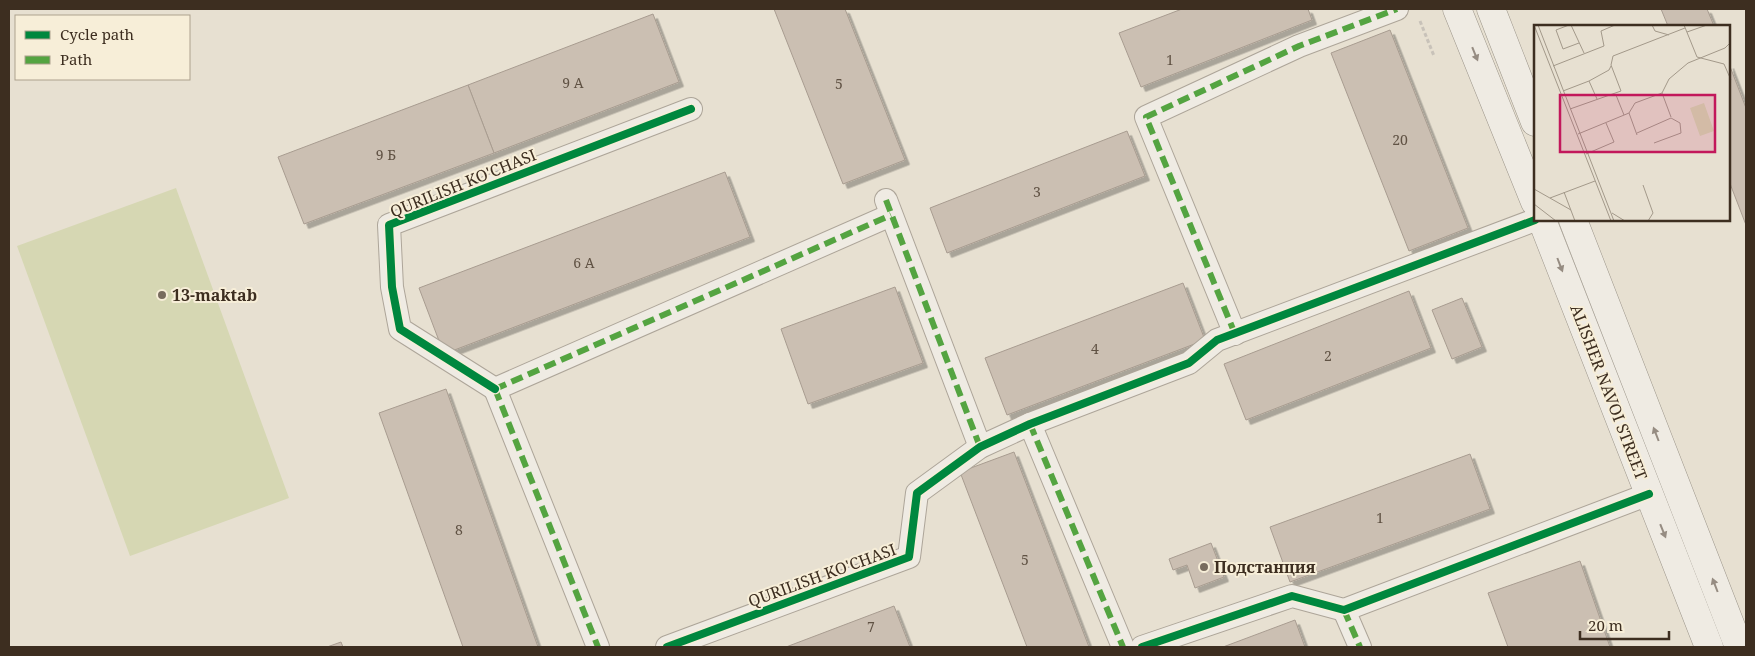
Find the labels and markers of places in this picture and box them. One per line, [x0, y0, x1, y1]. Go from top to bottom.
place label: 13-maktab [172, 284, 257, 306]
marker: 13-maktab [156, 289, 168, 301]
place label: Подстанция [1214, 556, 1316, 578]
marker: Подстанция [1198, 561, 1210, 573]

